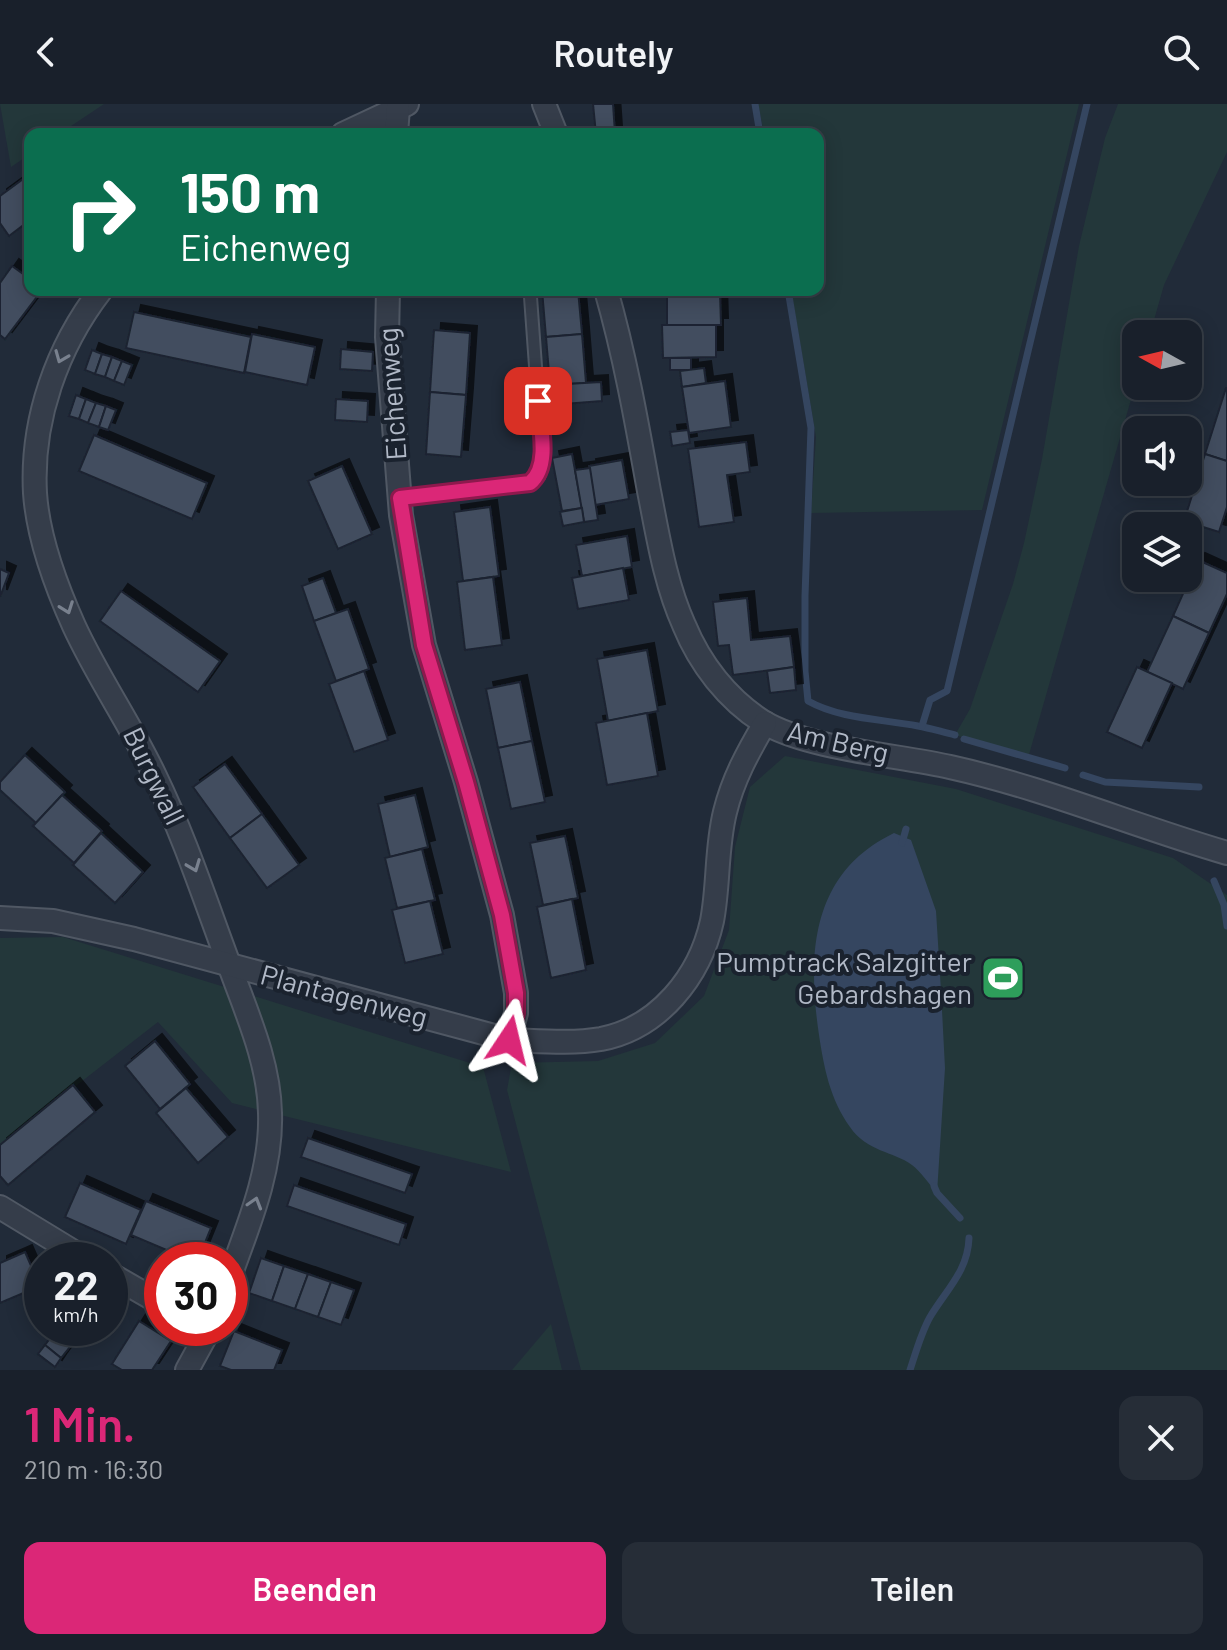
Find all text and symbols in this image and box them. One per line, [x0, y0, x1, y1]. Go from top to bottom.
icon: back [24, 30, 68, 74]
icon: search [1159, 30, 1203, 74]
text: Routely [553, 31, 674, 74]
text: 150 m [180, 157, 320, 224]
icon: right [48, 160, 152, 264]
text: Eichenweg [180, 225, 351, 268]
north arrow [1122, 320, 1202, 400]
map controls [1122, 320, 1202, 592]
street label: Eichenweg [369, 327, 413, 462]
one-way arrow [54, 348, 70, 363]
pin [504, 367, 572, 435]
icon: arrive [516, 379, 560, 423]
button: sound [1122, 416, 1202, 496]
button: layers [1122, 512, 1202, 592]
one-way arrow [58, 600, 74, 614]
street label: Am Berg [784, 713, 892, 769]
street label: Burgwall [117, 721, 193, 830]
one-way arrow [184, 858, 201, 872]
place label: Pumptrack Salzgitter Gebardshagen [716, 944, 972, 1010]
sports icon: Pumptrack Salzgitter Gebardshagen [979, 954, 1027, 1002]
street label: Plantagenweg [257, 956, 431, 1034]
position arrow [467, 998, 551, 1082]
one-way arrow [246, 1196, 262, 1210]
speed limit sign: 30 [144, 1242, 248, 1346]
text: 22 [54, 1260, 98, 1308]
text: km/h [53, 1302, 99, 1326]
text: 1 Min. [24, 1394, 136, 1452]
button: close [1119, 1396, 1203, 1480]
text: 210 m · 16:30 [24, 1453, 163, 1484]
button: Beenden [24, 1542, 606, 1634]
button: Teilen [622, 1542, 1203, 1634]

